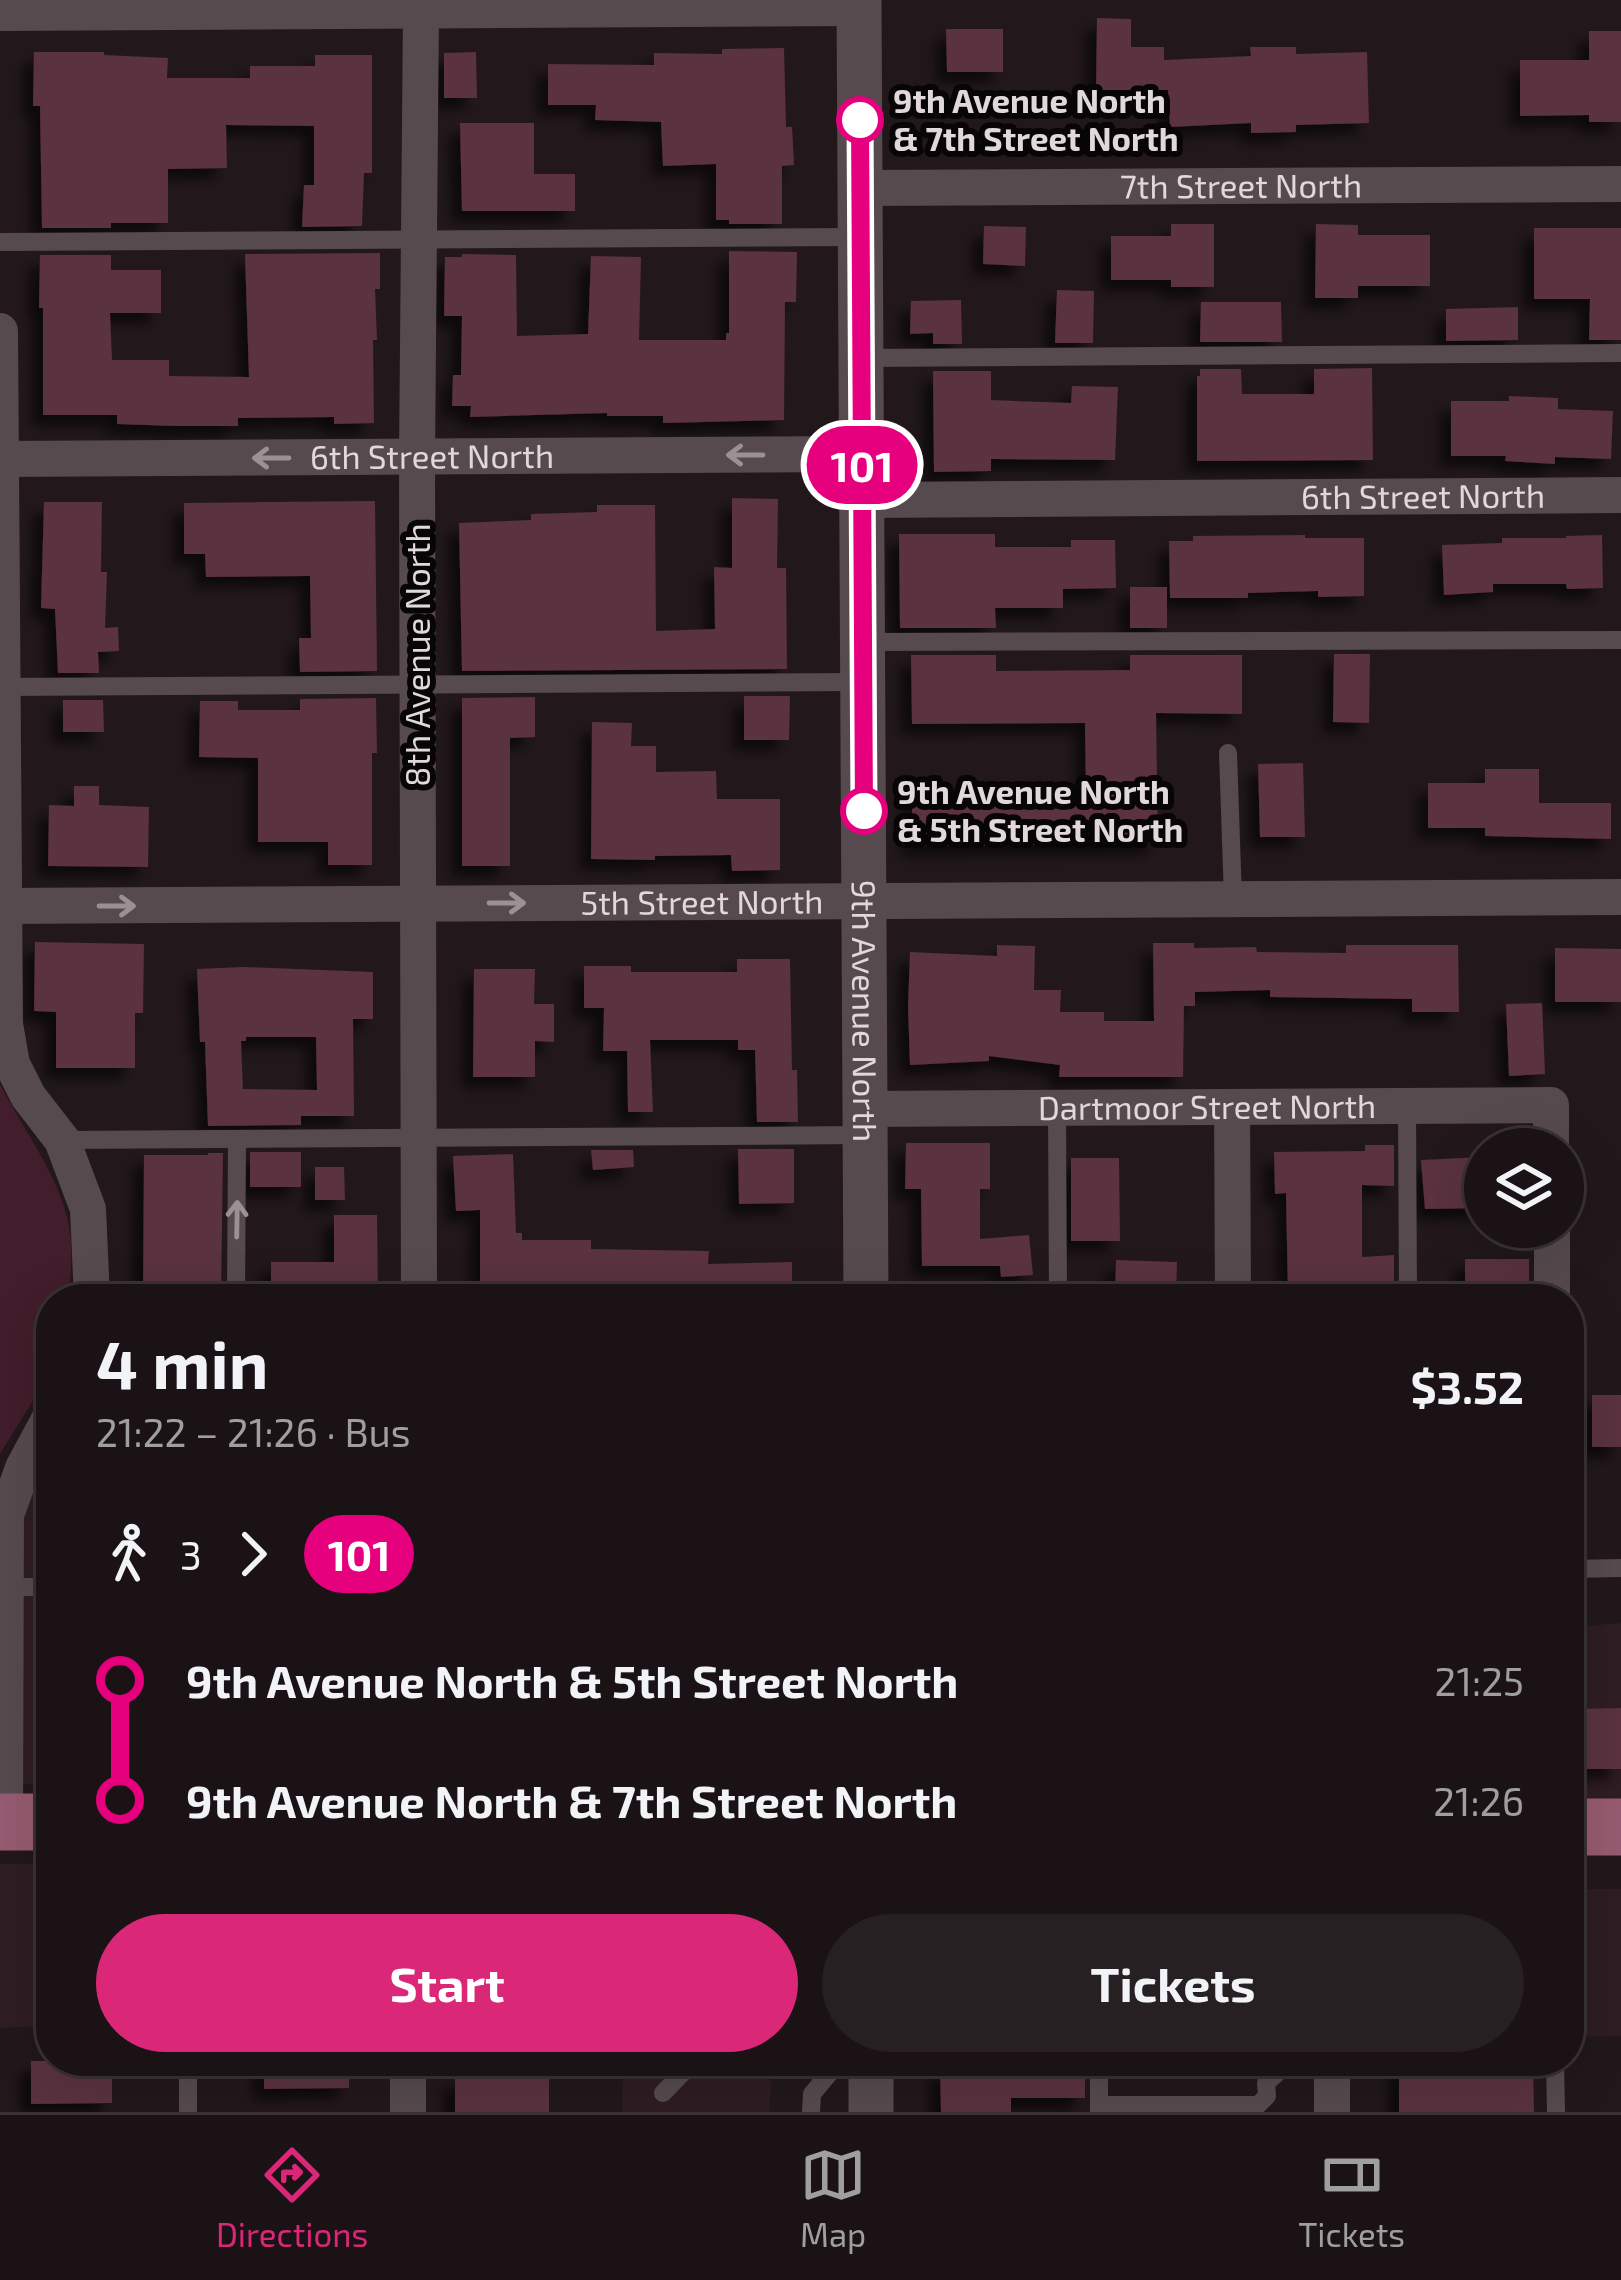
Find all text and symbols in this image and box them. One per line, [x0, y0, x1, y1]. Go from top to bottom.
place label: 9th Avenue North & 7th Street North [893, 80, 1179, 158]
marker: 9th Avenue North & 7th Street North [838, 98, 882, 142]
street label: 7th Street North [1120, 164, 1362, 206]
line badge: 101 [793, 426, 931, 504]
street label: 6th Street North [310, 435, 554, 476]
text: 101 [831, 440, 893, 490]
one-way arrow [726, 444, 765, 466]
one-way arrow [252, 446, 291, 469]
street label: 6th Street North [1301, 475, 1545, 516]
street label: 8th Avenue North [397, 523, 437, 787]
place label: 9th Avenue North & 5th Street North [897, 771, 1183, 849]
marker: 9th Avenue North & 5th Street North [842, 789, 886, 833]
street label: 5th Street North [580, 880, 824, 922]
street label: 9th Avenue North [845, 880, 886, 1142]
one-way arrow [487, 892, 526, 915]
one-way arrow [97, 894, 136, 917]
street label: Dartmoor Street North [1038, 1085, 1376, 1127]
map controls [1464, 1128, 1584, 1248]
button: layers [1464, 1128, 1584, 1248]
one-way arrow [225, 1200, 248, 1239]
text: 4 min [96, 1323, 268, 1402]
text: $3.52 [1410, 1359, 1524, 1413]
text: 21:22 – 21:26 · Bus [96, 1408, 411, 1455]
icon: walk [96, 1521, 162, 1587]
icon: forward [220, 1521, 286, 1587]
text: 101 [328, 1529, 390, 1579]
text: 3 [180, 1531, 202, 1578]
text: 9th Avenue North & 5th Street North [186, 1653, 958, 1707]
text: 21:25 [1435, 1657, 1524, 1704]
text: 9th Avenue North & 7th Street North [186, 1773, 957, 1827]
text: 21:26 [1433, 1777, 1524, 1824]
button: Start [96, 1914, 798, 2052]
button: Tickets [822, 1914, 1524, 2052]
tab: Directions [216, 2142, 368, 2254]
tab: Map [800, 2142, 866, 2254]
tab: Tickets [1298, 2142, 1405, 2254]

